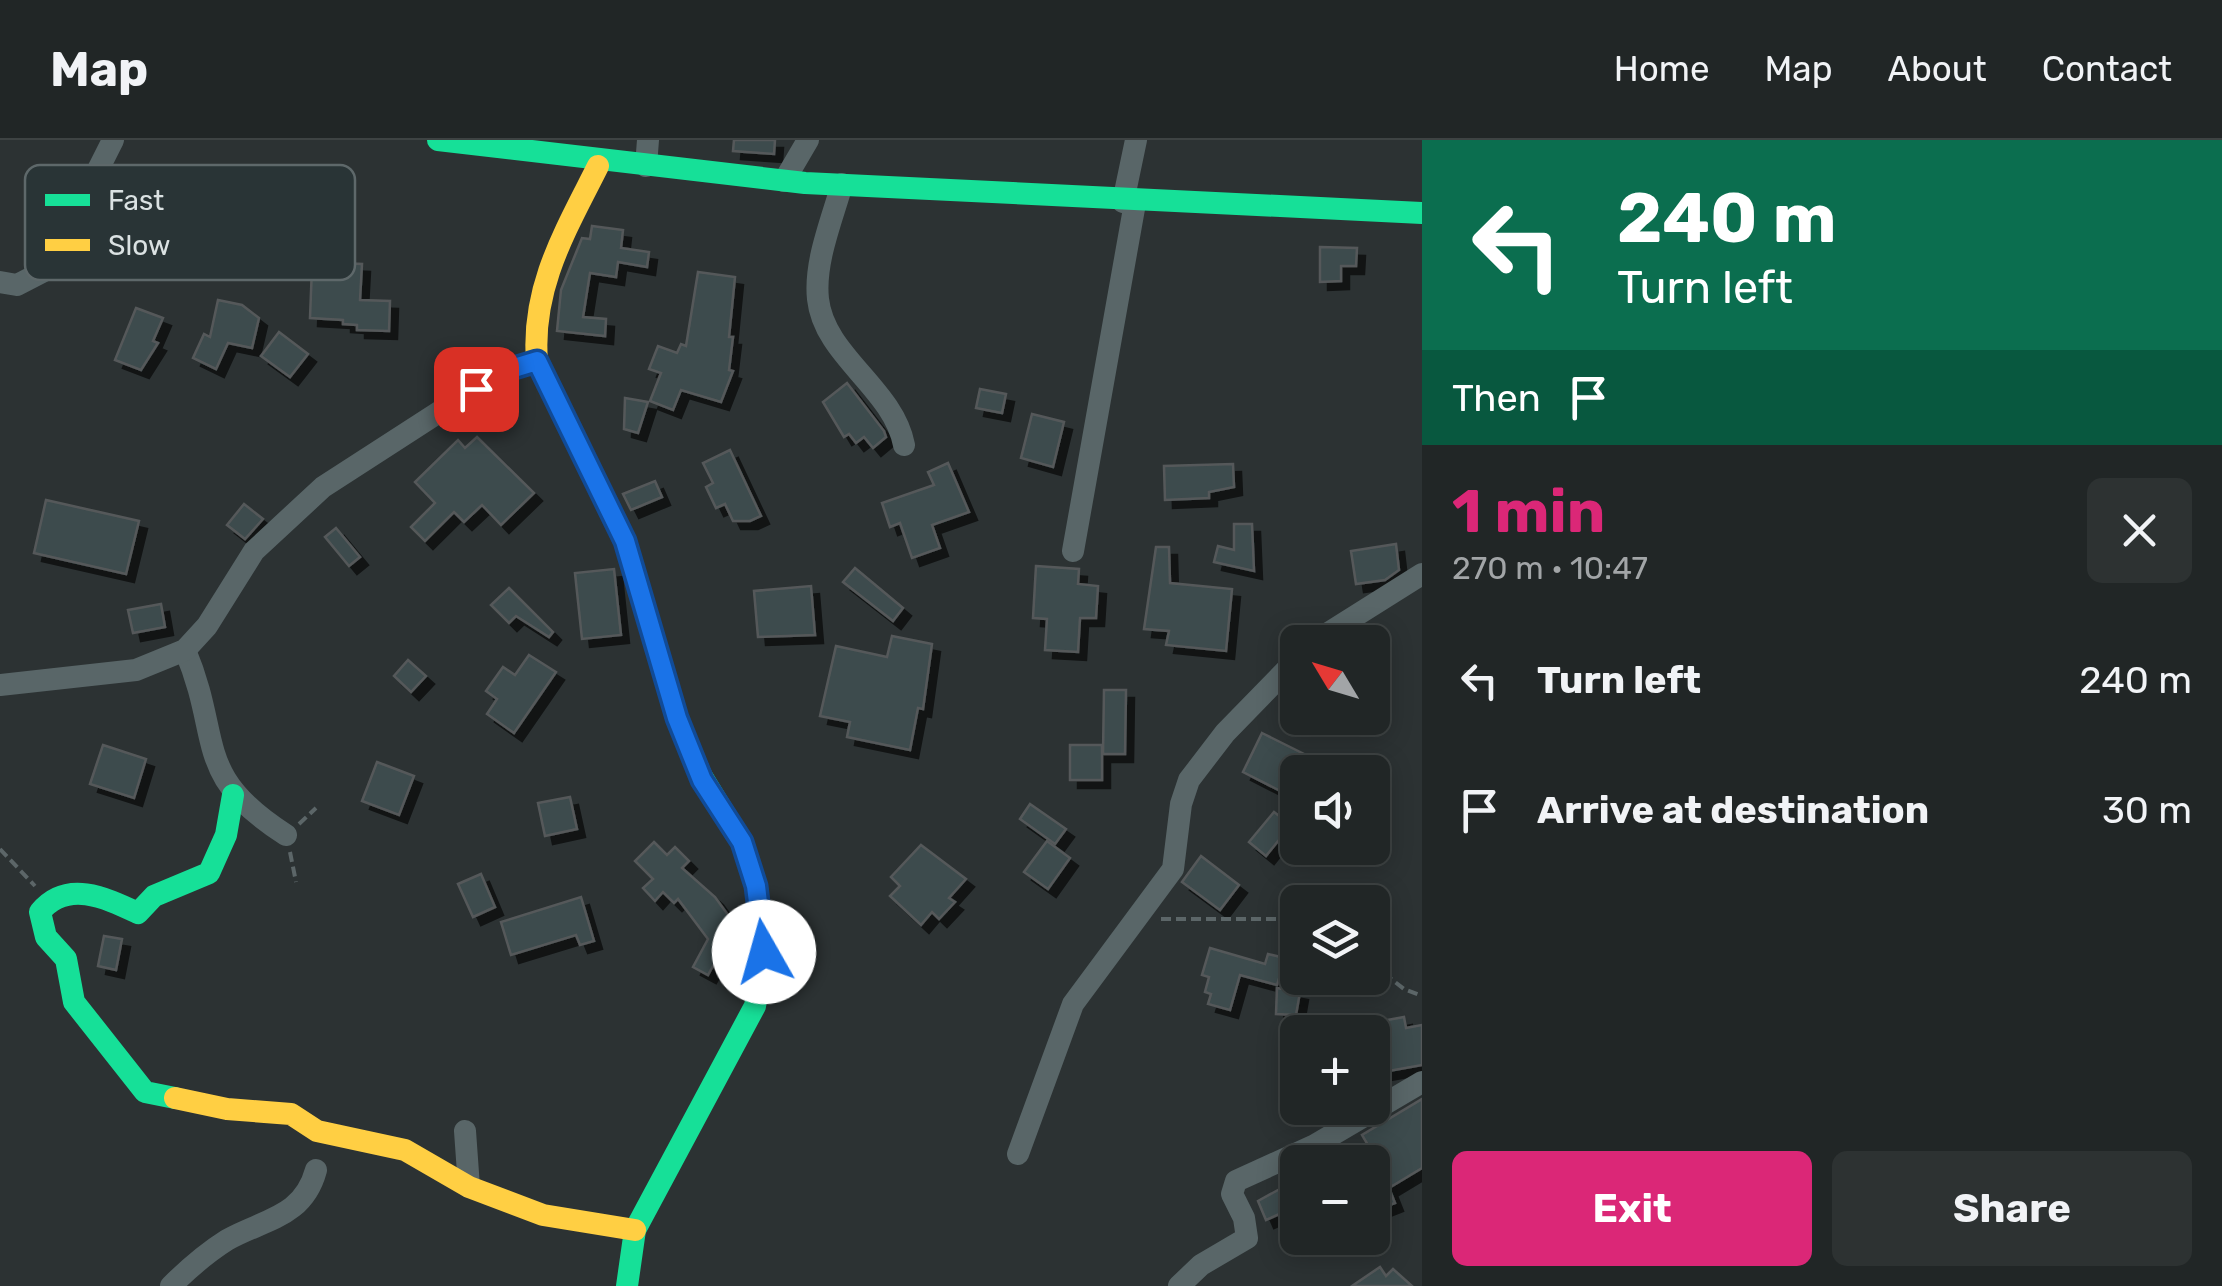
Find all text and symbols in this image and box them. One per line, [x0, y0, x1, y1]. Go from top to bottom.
text: Map [50, 41, 148, 98]
text: Home [1614, 48, 1710, 90]
text: Map [1765, 48, 1833, 90]
text: About [1888, 48, 1987, 90]
text: Contact [2042, 48, 2172, 90]
legend [25, 165, 355, 280]
text: 240 m [1617, 177, 1837, 260]
icon: left [1452, 180, 1582, 310]
text: Fast [108, 184, 164, 217]
text: Slow [108, 229, 170, 262]
text: Turn left [1617, 261, 1793, 314]
pin [434, 347, 519, 432]
icon: arrive [449, 362, 504, 417]
icon: arrive [1561, 370, 1616, 425]
text: Then [1452, 375, 1541, 421]
text: 1 min [1452, 476, 1605, 547]
button: close [2087, 478, 2192, 583]
text: 270 m · 10:47 [1452, 549, 1648, 587]
north arrow [1280, 625, 1390, 735]
map controls [1280, 625, 1390, 1255]
icon: left [1452, 653, 1507, 708]
text: Turn left [1537, 657, 1701, 703]
text: 240 m [2079, 657, 2192, 703]
button: sound [1280, 755, 1390, 865]
icon: arrive [1452, 783, 1507, 838]
text: Arrive at destination [1537, 787, 1929, 833]
text: 30 m [2102, 787, 2192, 833]
button: layers [1280, 885, 1390, 995]
position arrow [712, 900, 816, 1004]
button: + [1280, 1015, 1390, 1125]
button: − [1280, 1145, 1390, 1255]
button: Exit [1452, 1151, 1812, 1266]
button: Share [1832, 1151, 2192, 1266]

